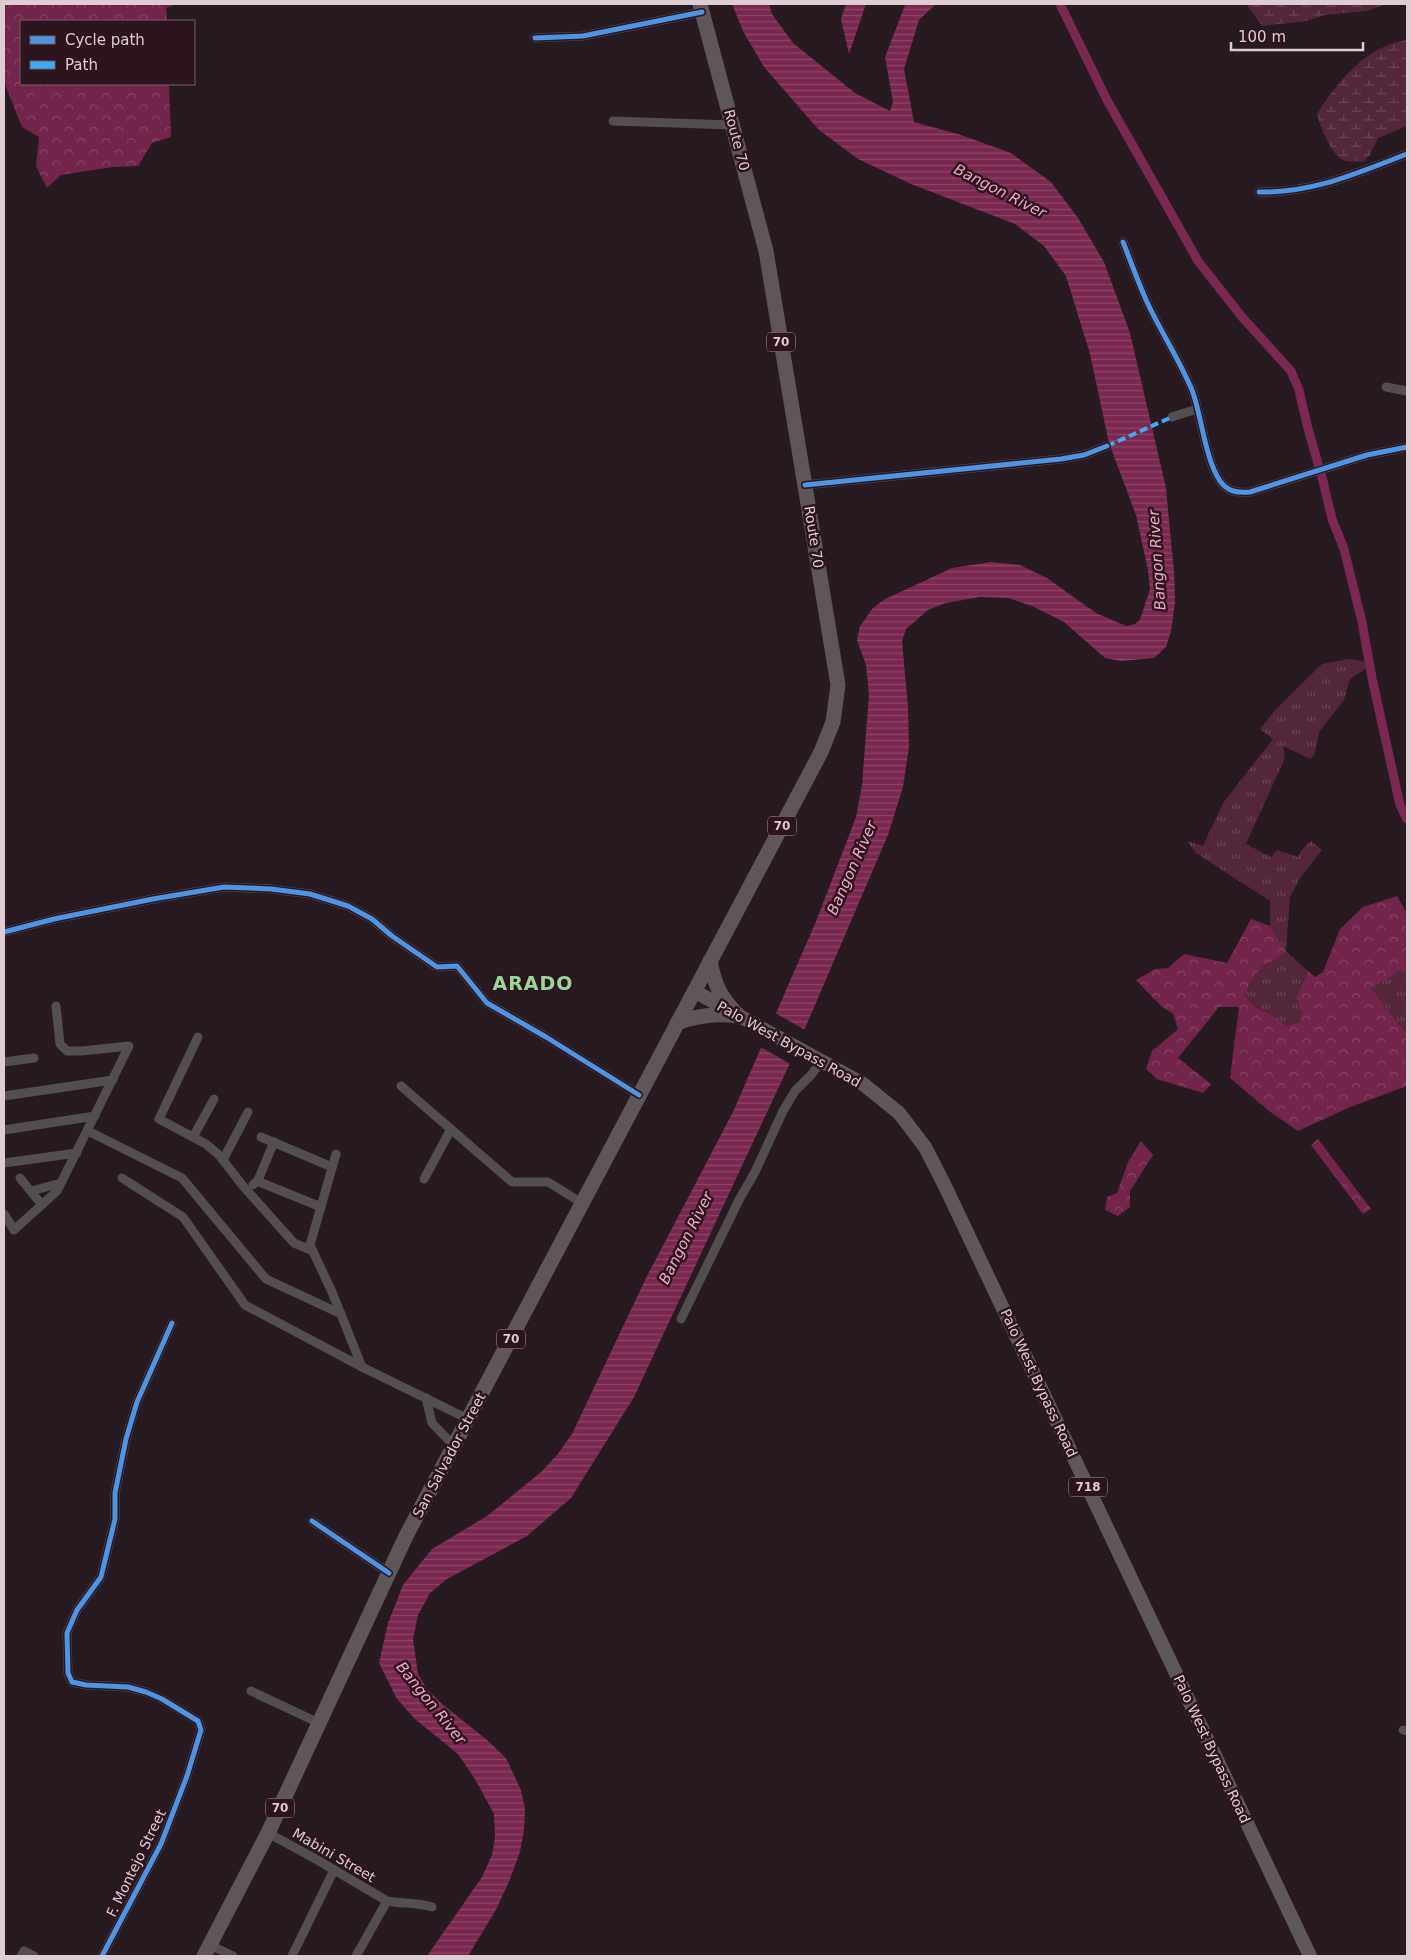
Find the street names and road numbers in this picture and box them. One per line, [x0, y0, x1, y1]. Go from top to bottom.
street label: Route 70 [721, 108, 753, 172]
road number: 70 [767, 332, 795, 352]
street label: Route 70 [801, 505, 827, 569]
road number: 70 [768, 816, 796, 836]
street label: Palo West Bypass Road [714, 998, 864, 1090]
street label: Palo West Bypass Road [998, 1306, 1080, 1460]
road number: 70 [497, 1330, 525, 1348]
street label: San Salvador Street [409, 1389, 489, 1520]
road number: 718 [1069, 1478, 1107, 1496]
street label: Palo West Bypass Road [1171, 1672, 1253, 1826]
road number: 70 [266, 1799, 294, 1818]
street label: F. Montejo Street [103, 1806, 169, 1919]
street label: Mabini Street [290, 1825, 379, 1885]

